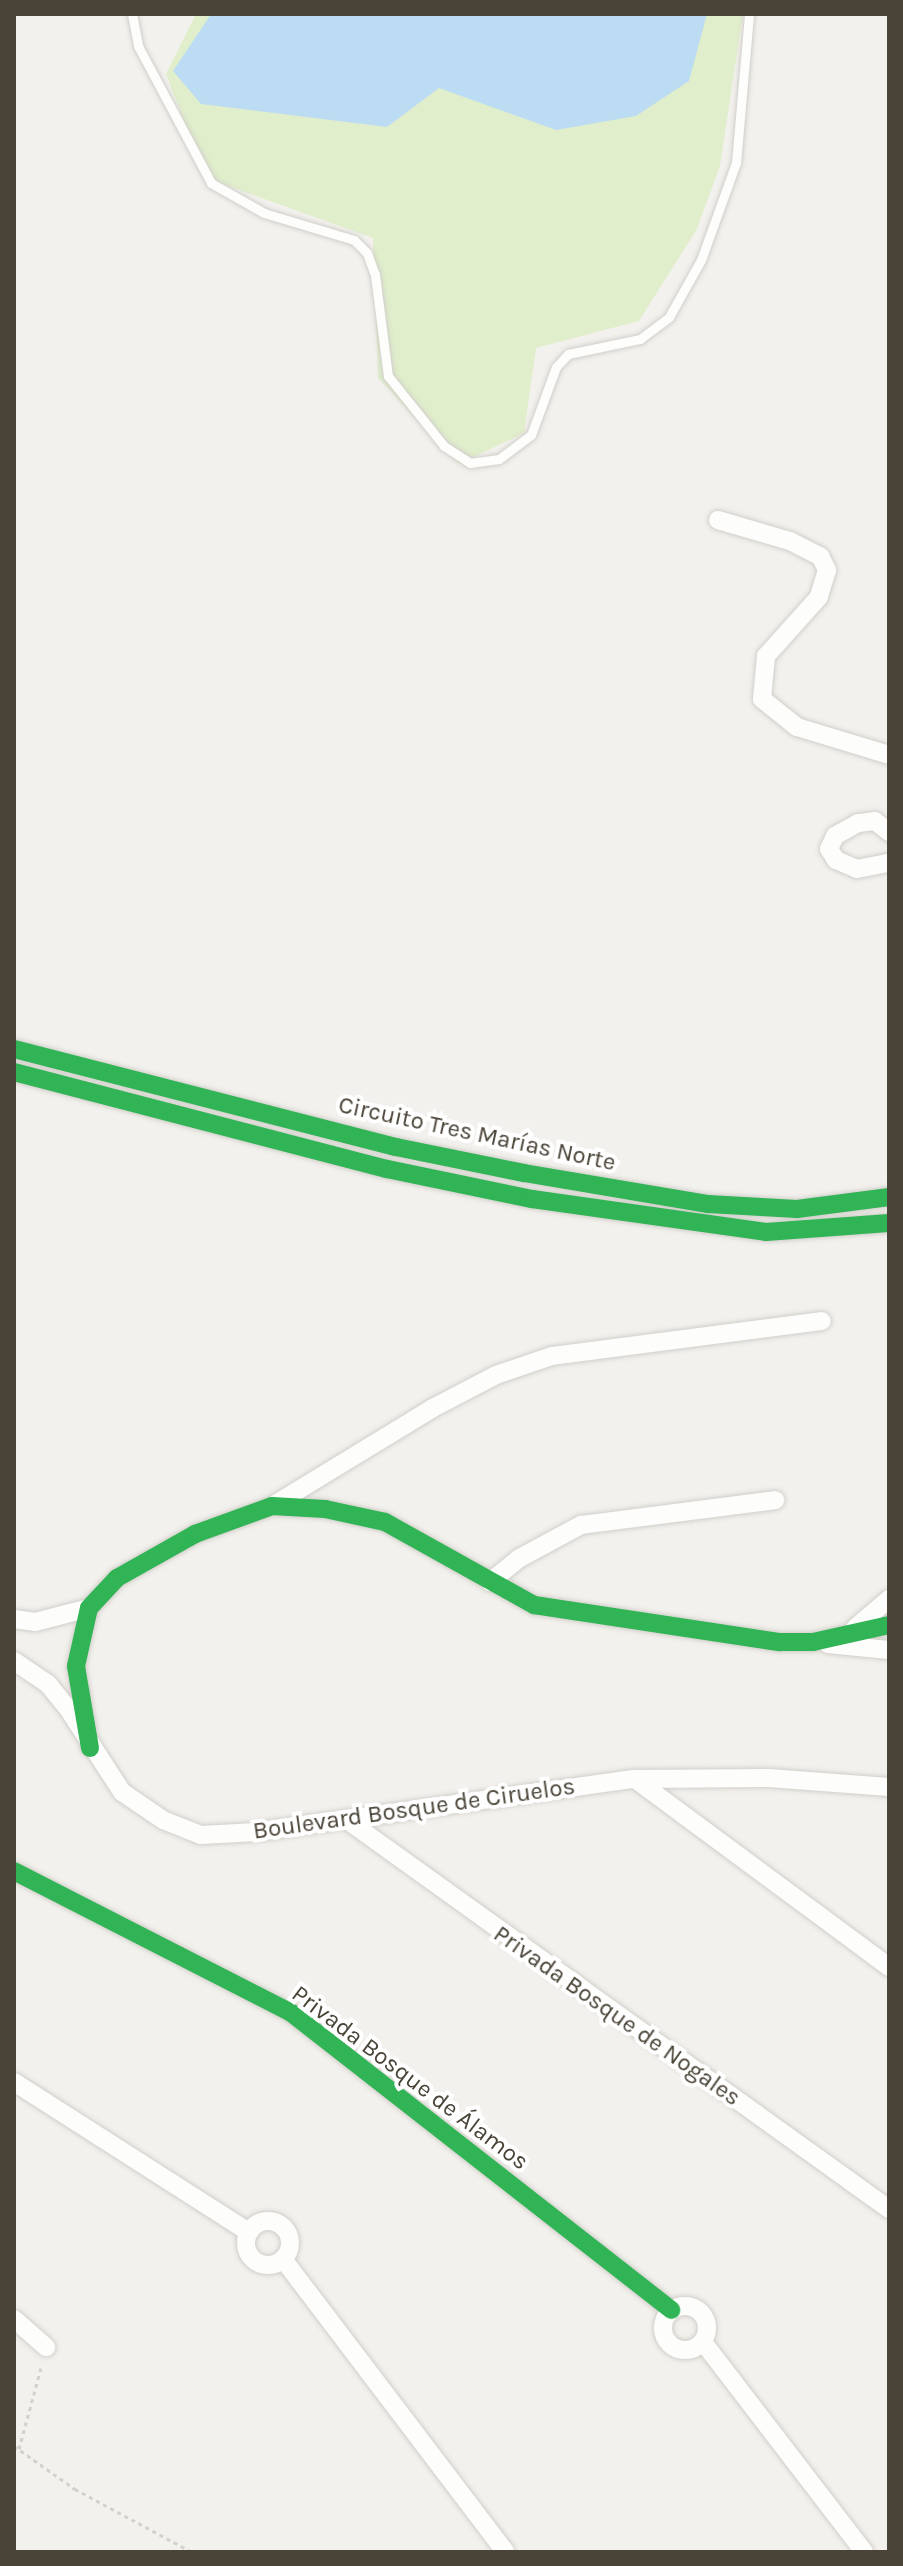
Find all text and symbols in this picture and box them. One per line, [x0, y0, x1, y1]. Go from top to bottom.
street label: Circuito Tres Marías Norte [336, 1091, 618, 1177]
street label: Boulevard Bosque de Ciruelos [251, 1772, 577, 1846]
street label: Privada Bosque de Nogales [488, 1920, 746, 2112]
street label: Privada Bosque de Álamos [286, 1980, 534, 2176]

